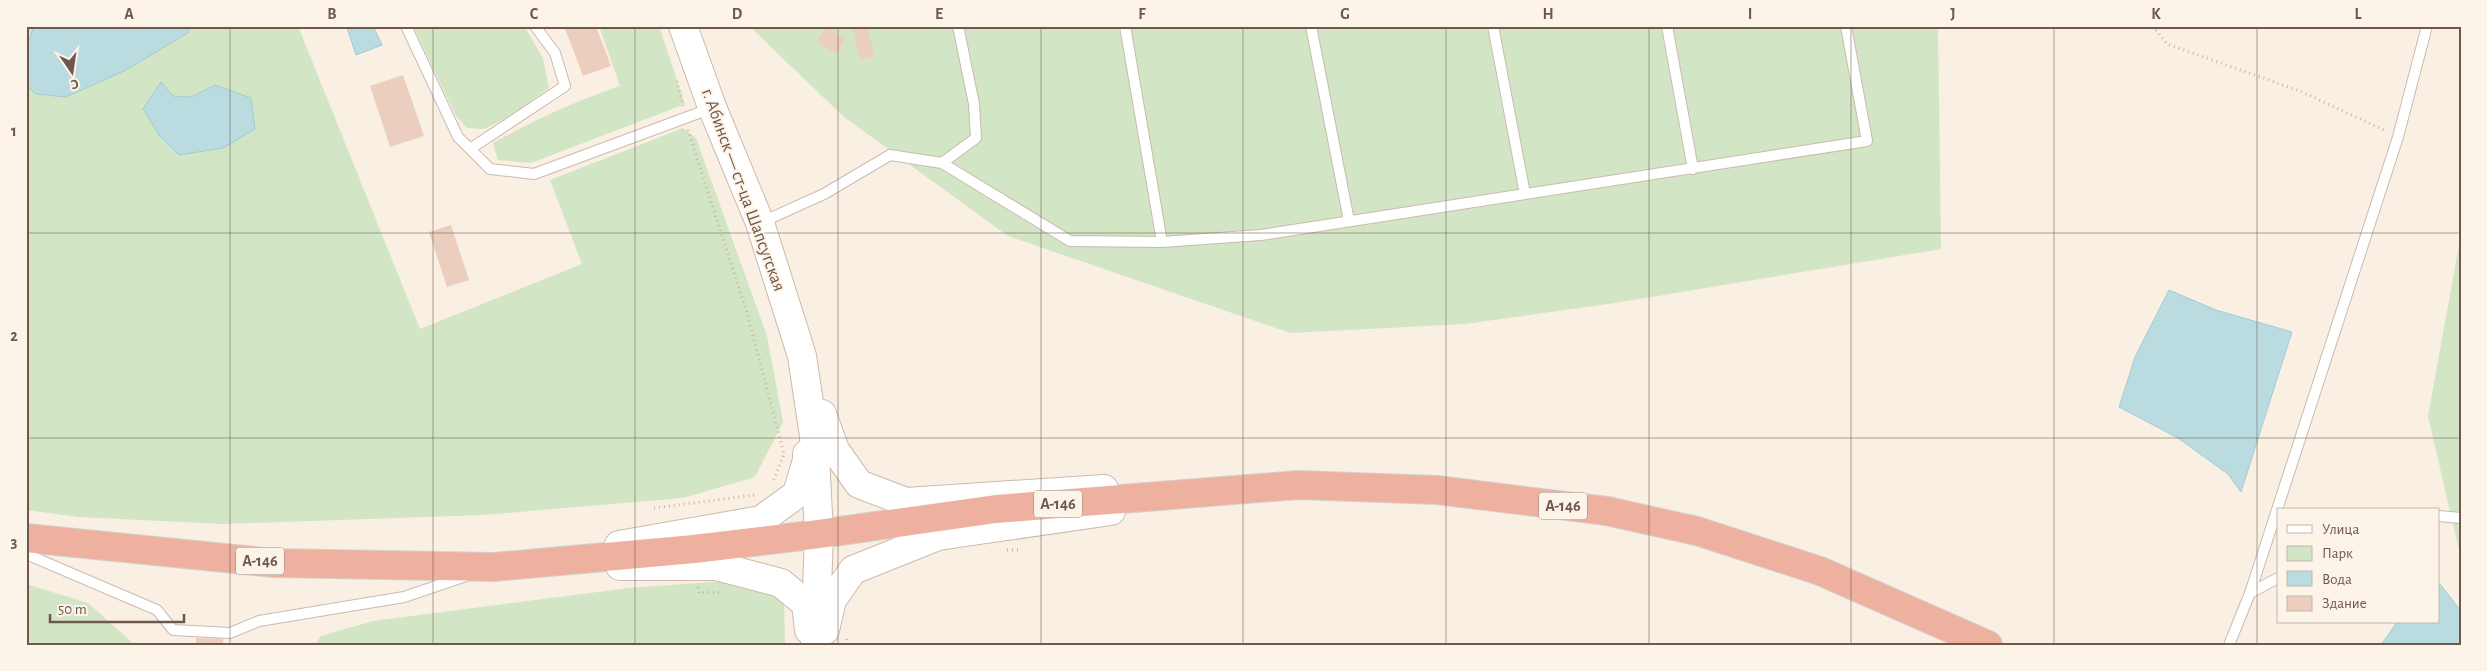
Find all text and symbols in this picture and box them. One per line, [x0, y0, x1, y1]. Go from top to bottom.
text: A [124, 6, 134, 22]
text: B [327, 6, 337, 22]
text: C [530, 6, 539, 22]
text: D [732, 6, 743, 22]
text: E [935, 6, 943, 22]
text: F [1138, 6, 1146, 22]
text: G [1340, 6, 1350, 22]
text: H [1542, 6, 1554, 22]
text: I [1748, 6, 1752, 22]
text: J [1950, 6, 1956, 22]
text: K [2151, 6, 2161, 22]
text: L [2355, 6, 2362, 22]
north arrow [48, 48, 98, 98]
text: С [69, 76, 80, 91]
street label: г. Абинск — ст-ца Шапсугская [698, 86, 789, 294]
text: 1 [11, 123, 17, 139]
text: 2 [10, 328, 18, 344]
road number: А-146 [1034, 490, 1082, 518]
road number: А-146 [1539, 492, 1587, 520]
legend [2277, 508, 2440, 624]
text: Улица [2322, 522, 2359, 537]
text: 3 [11, 534, 18, 550]
text: Парк [2322, 546, 2353, 561]
road number: А-146 [236, 548, 284, 574]
text: Вода [2322, 572, 2352, 587]
scale bar [50, 591, 184, 623]
text: Здание [2322, 596, 2367, 611]
text: 50 m [58, 602, 87, 617]

